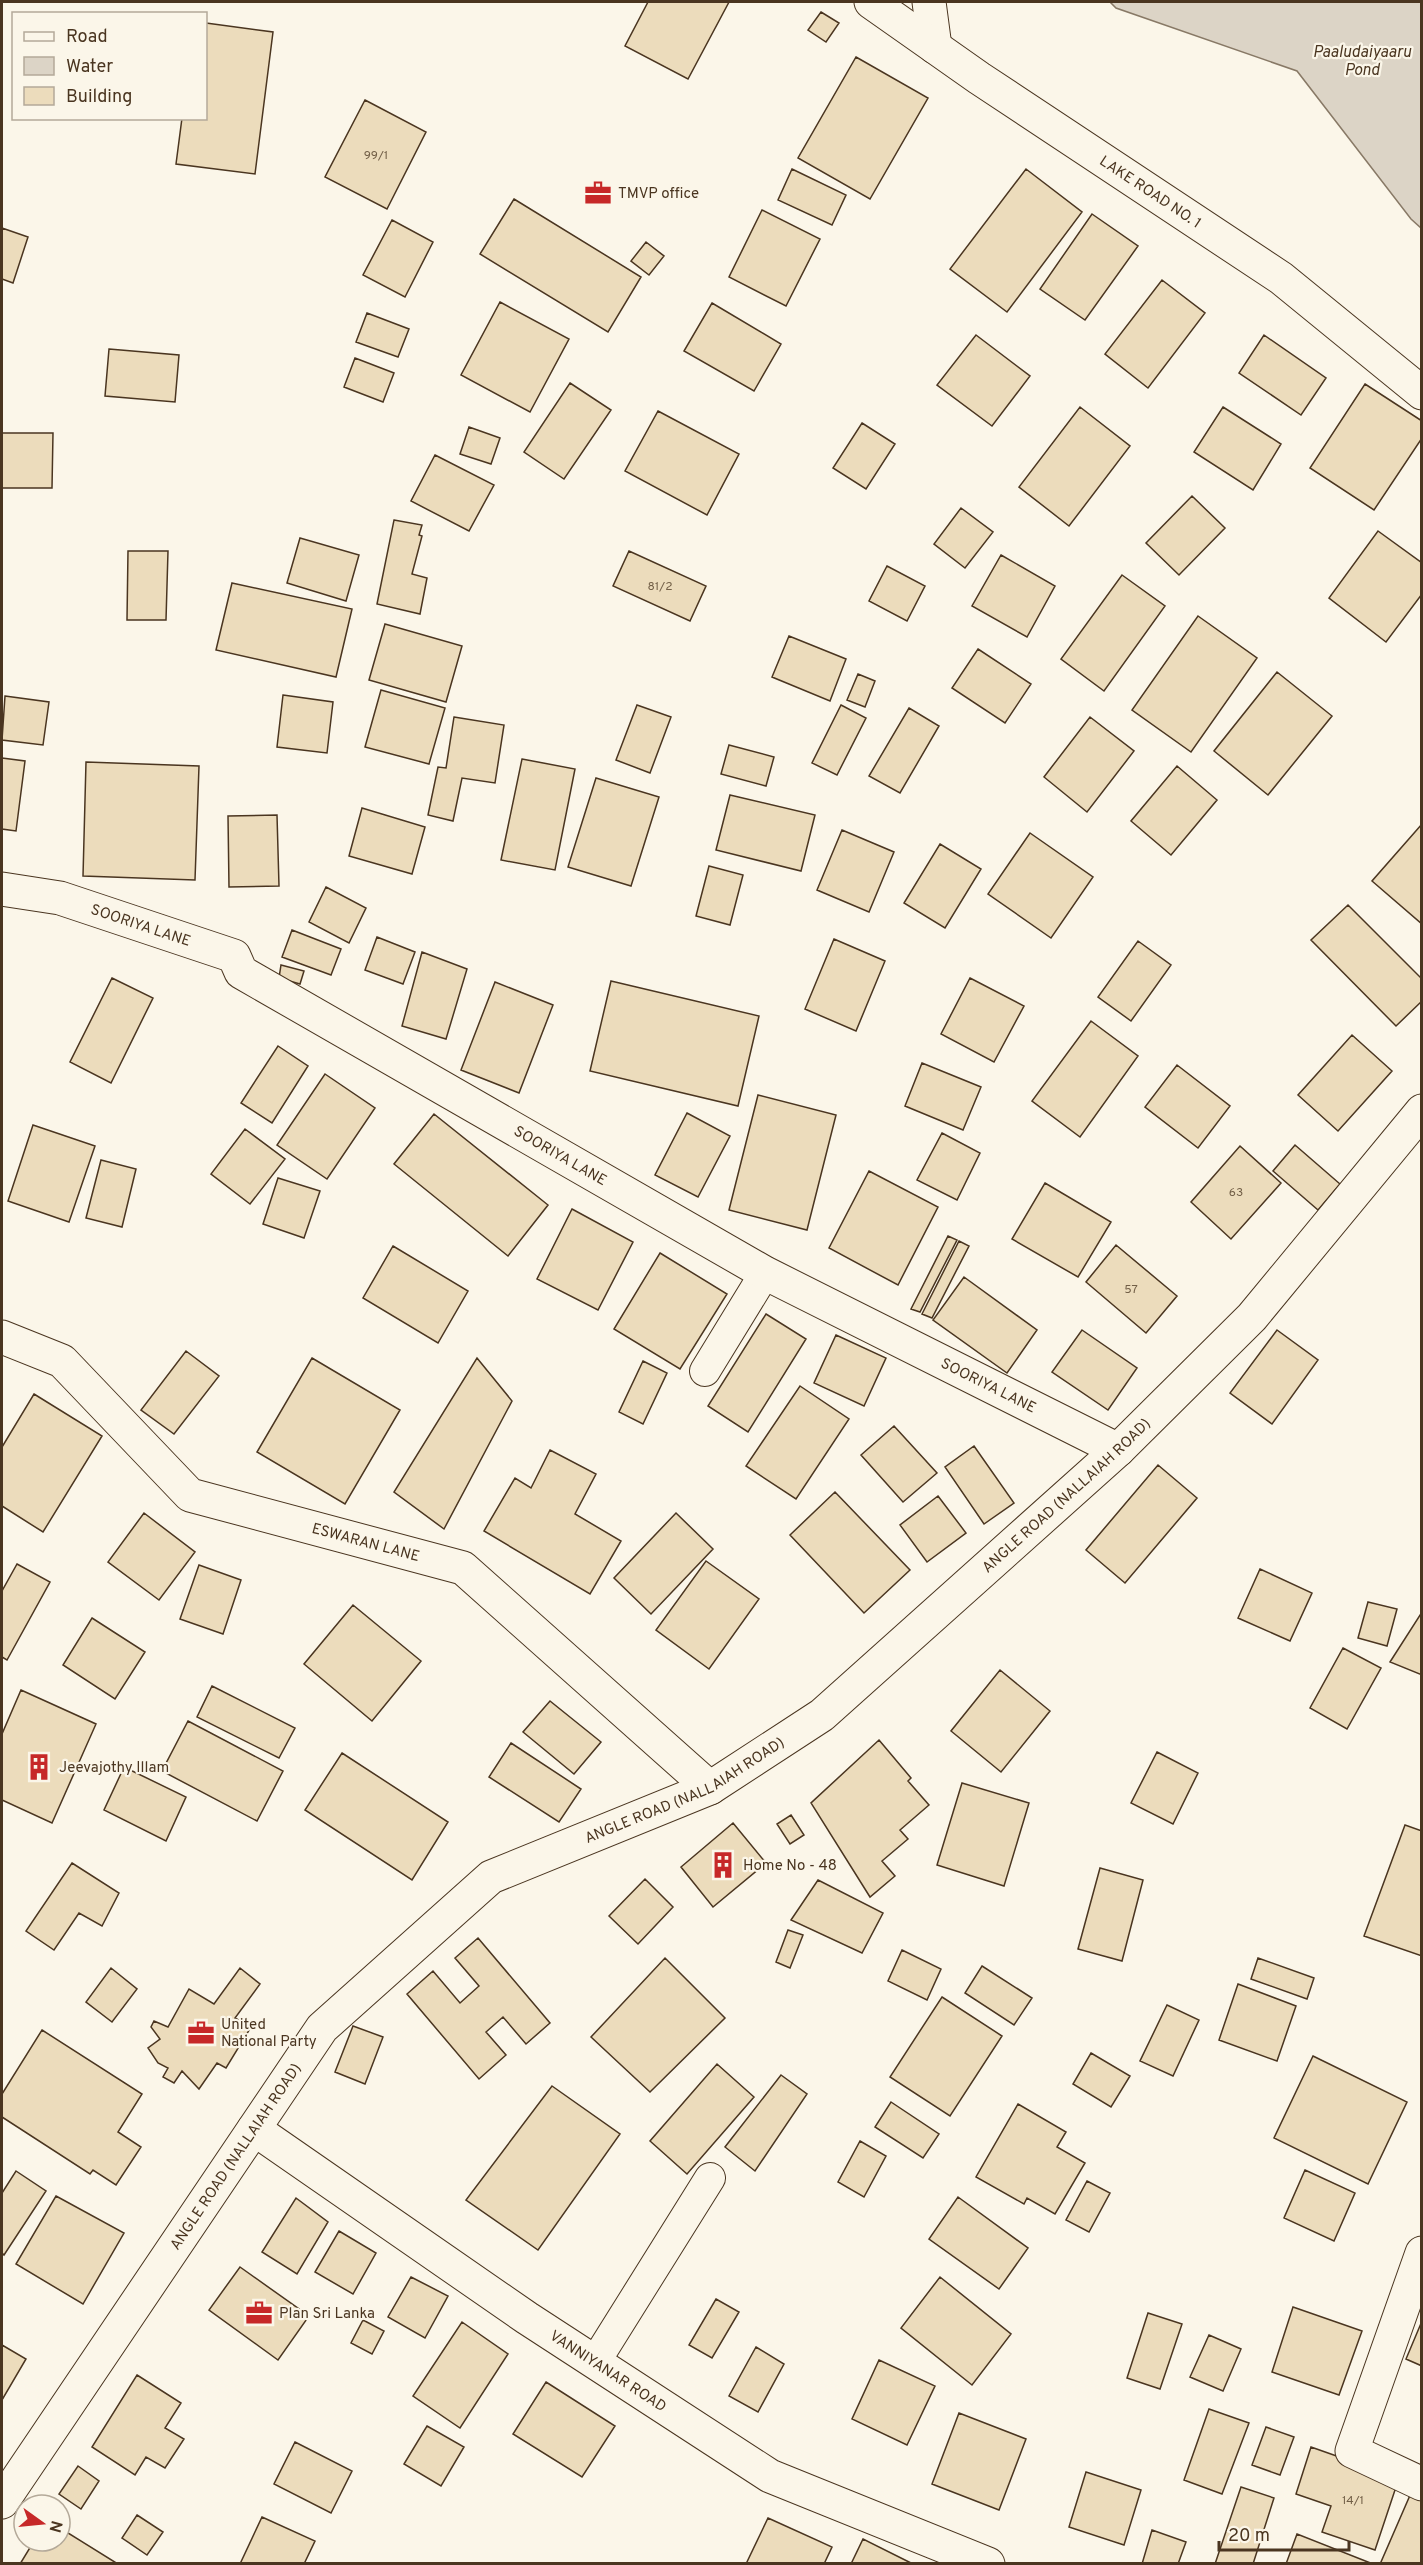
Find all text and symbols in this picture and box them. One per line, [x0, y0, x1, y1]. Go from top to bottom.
legend [12, 12, 207, 120]
text: Road [66, 26, 108, 49]
water label: Paaludaiyaaru Pond [1313, 43, 1412, 81]
text: Water [66, 56, 113, 79]
text: Building [66, 86, 132, 109]
house number: 99/1 [364, 148, 388, 164]
street label: LAKE ROAD NO. 1 [1095, 152, 1204, 234]
office icon: TMVP office [583, 178, 613, 208]
place label: TMVP office [618, 185, 699, 204]
house number: 81/2 [647, 579, 673, 595]
street label: SOORIYA LANE [88, 901, 193, 952]
street label: SOORIYA LANE [510, 1123, 610, 1191]
house number: 63 [1229, 1185, 1243, 1201]
house number: 57 [1124, 1282, 1138, 1298]
street label: SOORIYA LANE [937, 1355, 1039, 1418]
street label: ANGLE ROAD (NALLAIAH ROAD) [979, 1415, 1155, 1578]
street label: ESWARAN LANE [309, 1520, 422, 1567]
street label: ANGLE ROAD (NALLAIAH ROAD) [582, 1734, 789, 1849]
building icon: Jeevajothy Illam [24, 1752, 54, 1782]
place label: Jeevajothy Illam [59, 1759, 169, 1778]
building icon: Home No - 48 [708, 1850, 738, 1880]
place label: Home No - 48 [743, 1857, 837, 1876]
place label: United National Party [221, 2016, 317, 2052]
office icon: United National Party [186, 2018, 216, 2048]
street label: ANGLE ROAD (NALLAIAH ROAD) [167, 2060, 306, 2254]
office icon: Plan Sri Lanka [244, 2298, 274, 2328]
place label: Plan Sri Lanka [279, 2305, 375, 2324]
street label: VANNIYANAR ROAD [545, 2327, 670, 2417]
north arrow [12, 2493, 72, 2553]
house number: 14/1 [1342, 2493, 1364, 2509]
scale bar [1219, 2514, 1350, 2552]
text: N [43, 2518, 66, 2535]
text: 20 m [1228, 2525, 1270, 2548]

